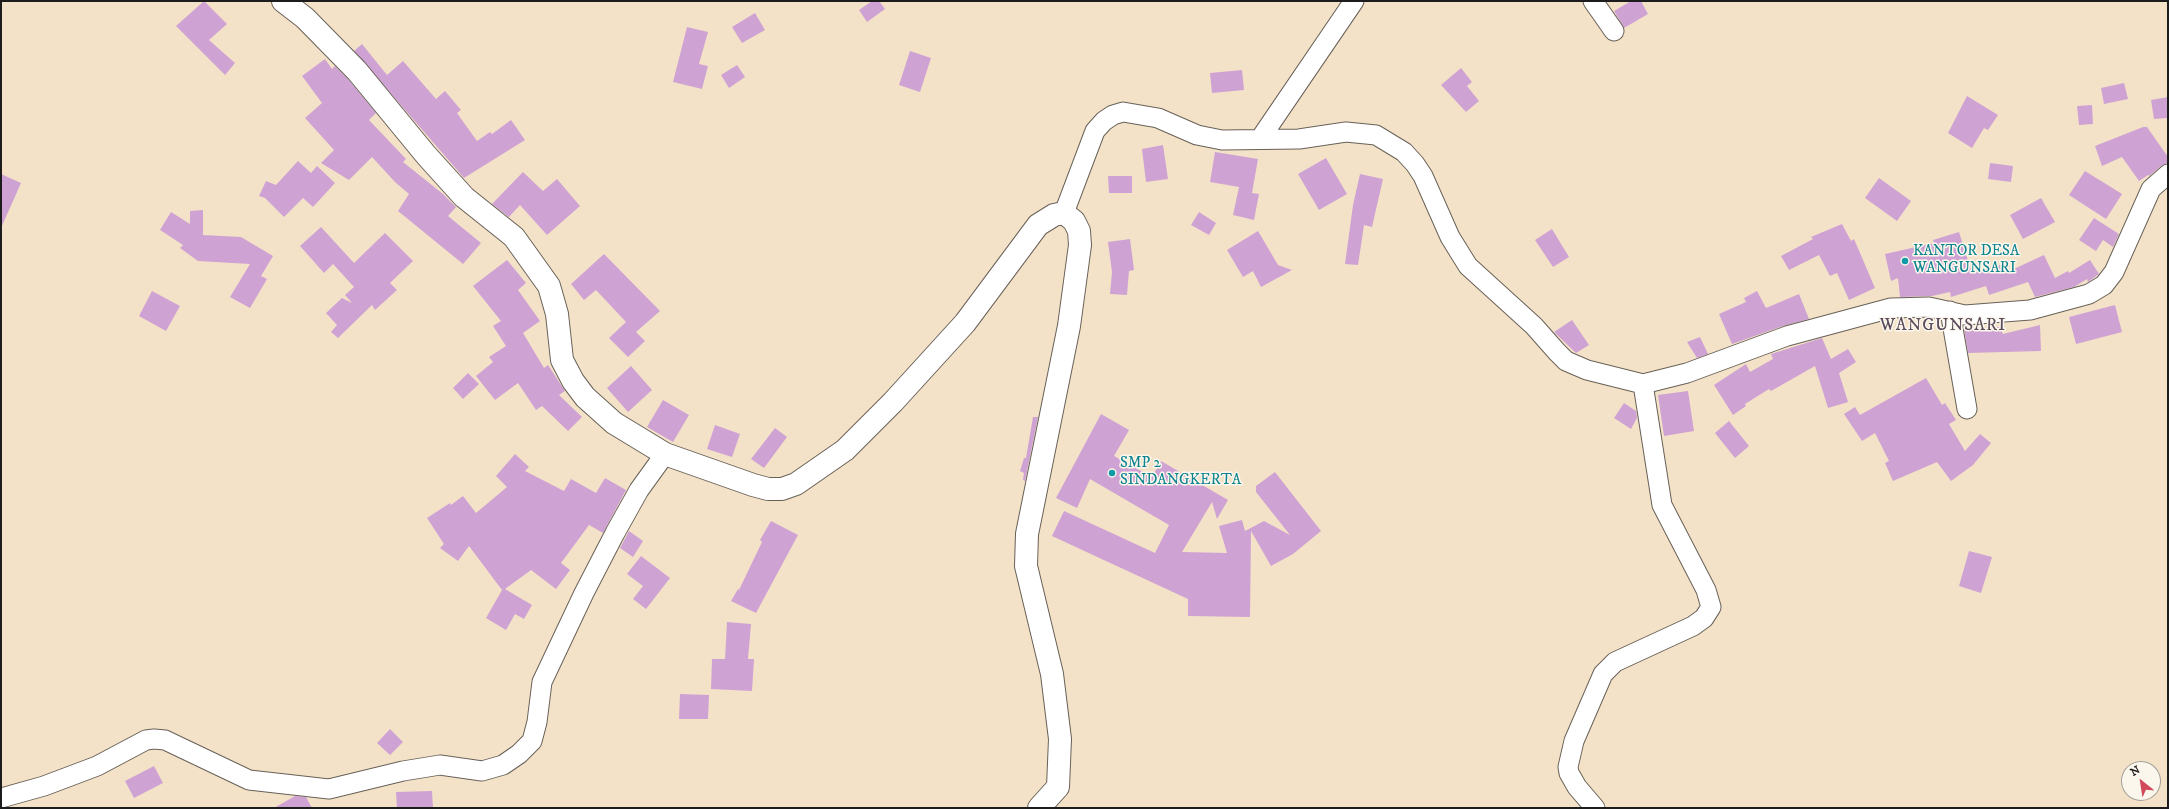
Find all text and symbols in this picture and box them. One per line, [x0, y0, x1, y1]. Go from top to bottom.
place label: KANTOR DESA WANGUNSARI [1913, 243, 2019, 278]
marker: KANTOR DESA WANGUNSARI [1900, 256, 1910, 266]
district label: WANGUNSARI [1880, 316, 2006, 336]
place label: SMP 2 SINDANGKERTA [1120, 455, 1241, 490]
marker: SMP 2 SINDANGKERTA [1107, 468, 1117, 478]
north arrow [2121, 761, 2161, 801]
text: N [2128, 763, 2143, 780]

